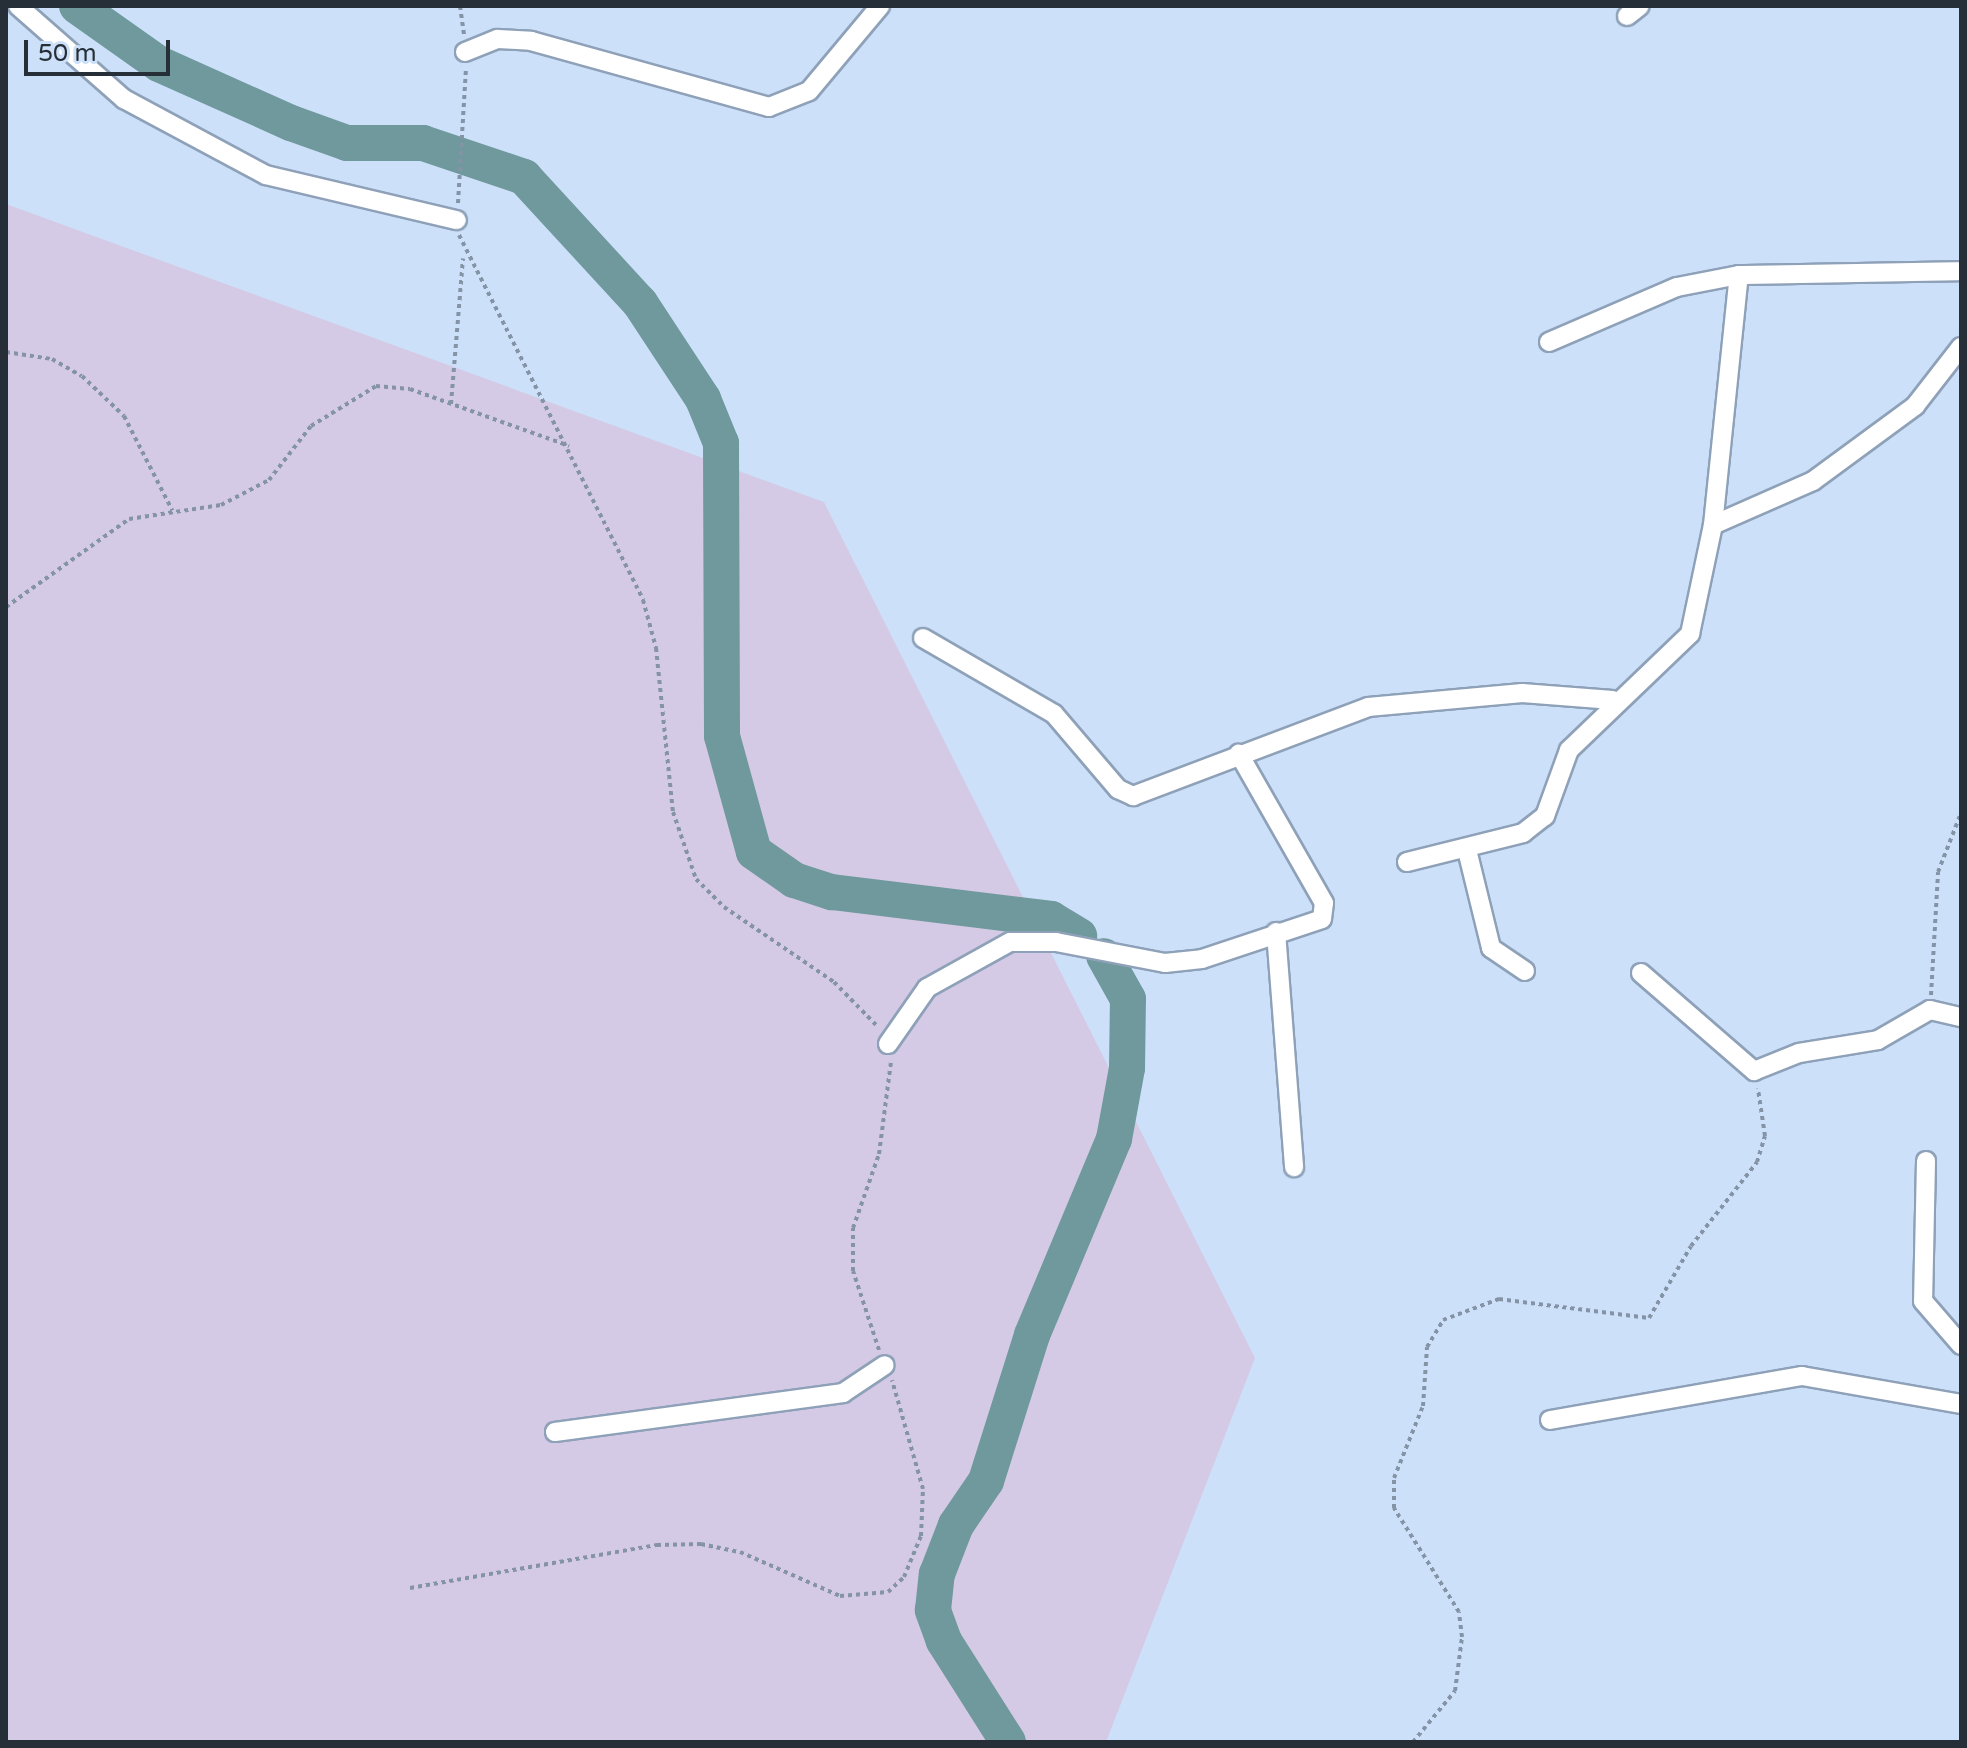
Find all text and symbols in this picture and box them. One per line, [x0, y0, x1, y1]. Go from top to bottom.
scale bar [28, 24, 174, 74]
text: 50 m [38, 39, 96, 68]

